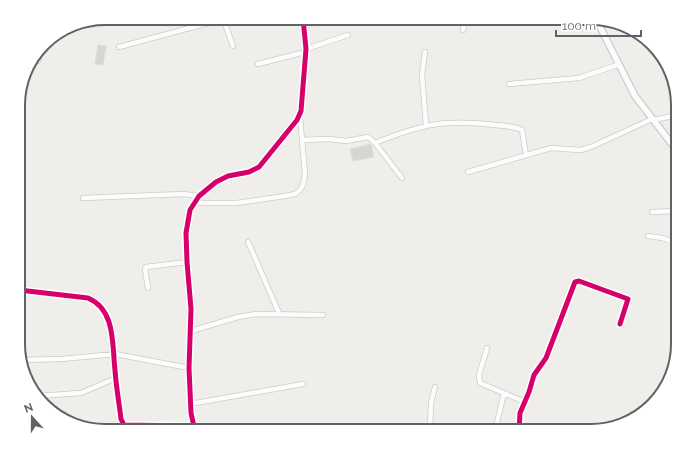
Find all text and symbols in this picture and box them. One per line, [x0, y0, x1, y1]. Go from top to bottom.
scale bar [556, 12, 641, 38]
text: 100 m [562, 19, 596, 33]
north arrow [12, 397, 52, 437]
text: N [22, 401, 35, 416]

